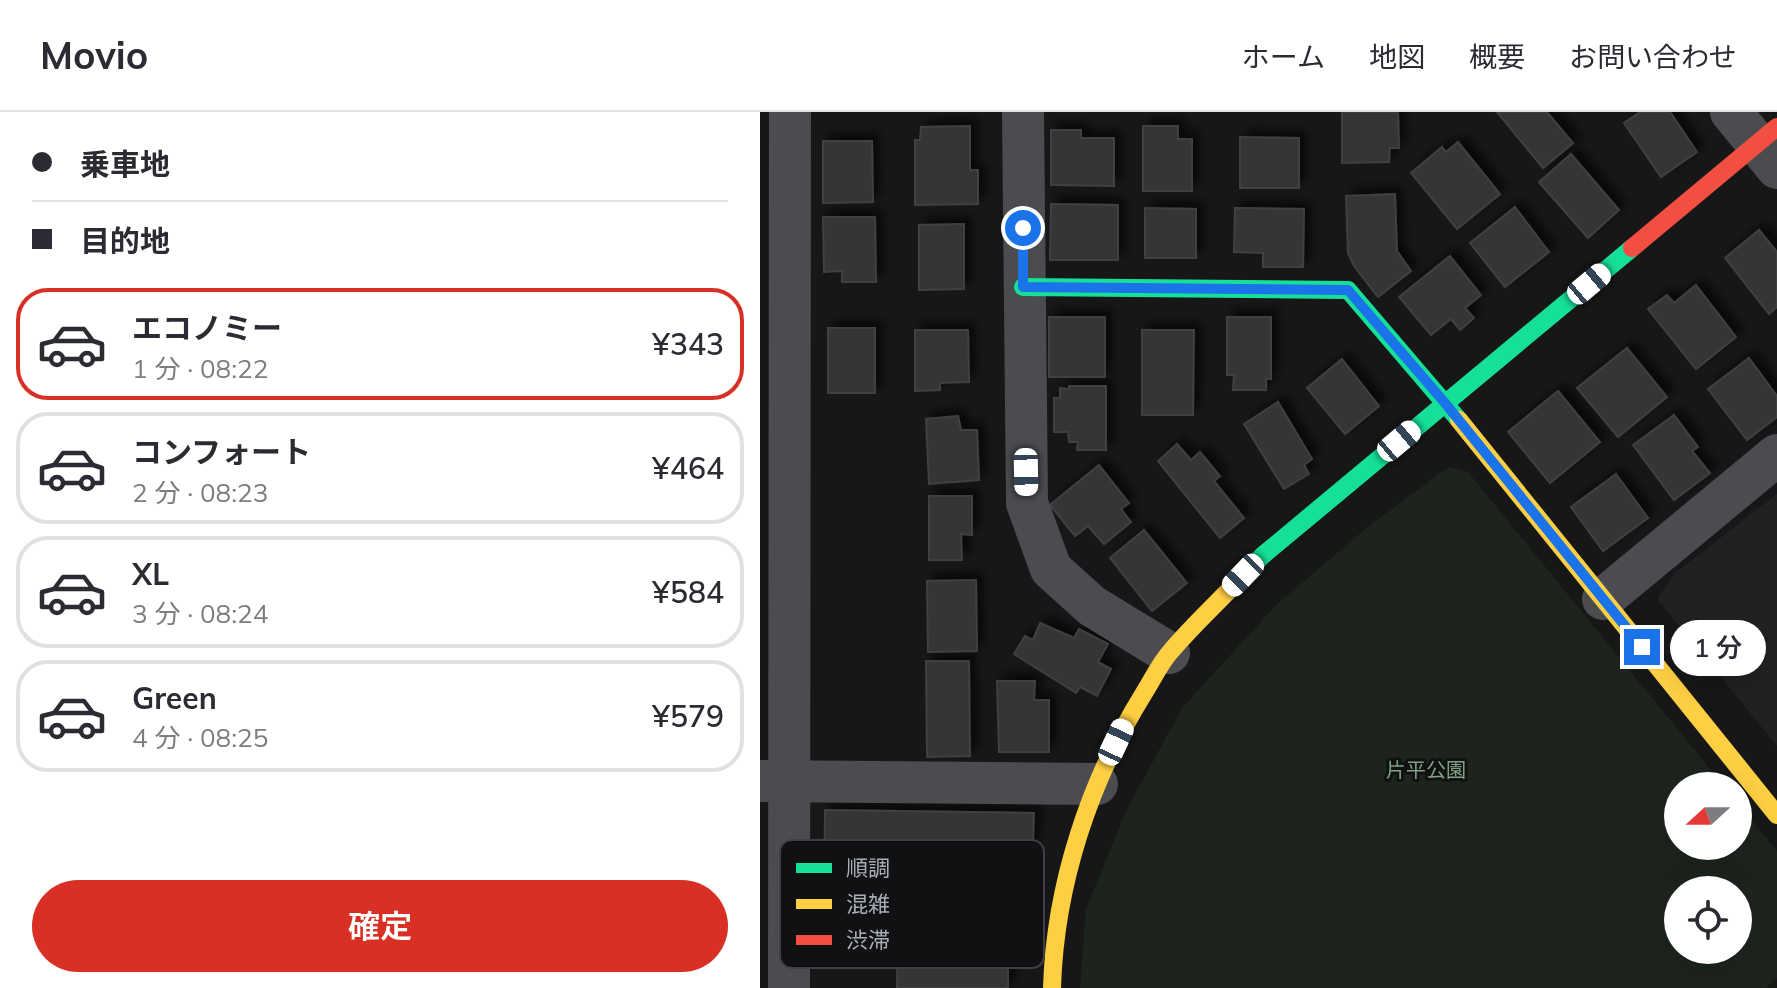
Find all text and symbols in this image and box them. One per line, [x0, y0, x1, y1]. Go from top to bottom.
text: Movio [40, 31, 148, 79]
text: ホーム [1242, 39, 1325, 74]
text: 地図 [1369, 39, 1425, 74]
text: 概要 [1469, 39, 1525, 74]
text: お問い合わせ [1569, 39, 1737, 74]
text: 乗車地 [80, 145, 170, 183]
route start [1005, 210, 1041, 246]
text: 目的地 [80, 222, 170, 260]
car [1563, 259, 1615, 309]
icon: car [36, 308, 108, 380]
text: エコノミー [132, 309, 282, 347]
text: ¥343 [652, 325, 724, 363]
text: 1 分 · 08:22 [132, 352, 268, 385]
car [1373, 416, 1425, 466]
icon: car [36, 432, 108, 504]
text: コンフォート [132, 433, 311, 471]
car [1014, 448, 1038, 496]
text: ¥464 [652, 449, 724, 487]
text: 2 分 · 08:23 [132, 476, 268, 509]
car [1218, 549, 1268, 601]
text: XL [132, 555, 169, 593]
icon: car [36, 556, 108, 628]
text: ¥584 [652, 573, 724, 611]
text: 3 分 · 08:24 [132, 597, 268, 630]
callout: 1 分 [1670, 619, 1766, 675]
route end [1624, 629, 1660, 665]
text: 1 分 [1694, 631, 1742, 664]
text: Green [132, 679, 217, 717]
icon: car [36, 680, 108, 752]
text: ¥579 [652, 697, 724, 735]
car [1095, 715, 1137, 769]
text: 4 分 · 08:25 [132, 721, 268, 754]
park label: 片平公園 [1386, 757, 1466, 782]
north arrow [1664, 772, 1752, 860]
map controls [1664, 772, 1752, 964]
legend [780, 840, 1044, 968]
text: 順調 [846, 854, 890, 882]
button: locate [1664, 876, 1752, 964]
button: 確定 [32, 880, 728, 972]
text: 混雑 [846, 890, 890, 918]
text: 渋滞 [846, 926, 890, 954]

